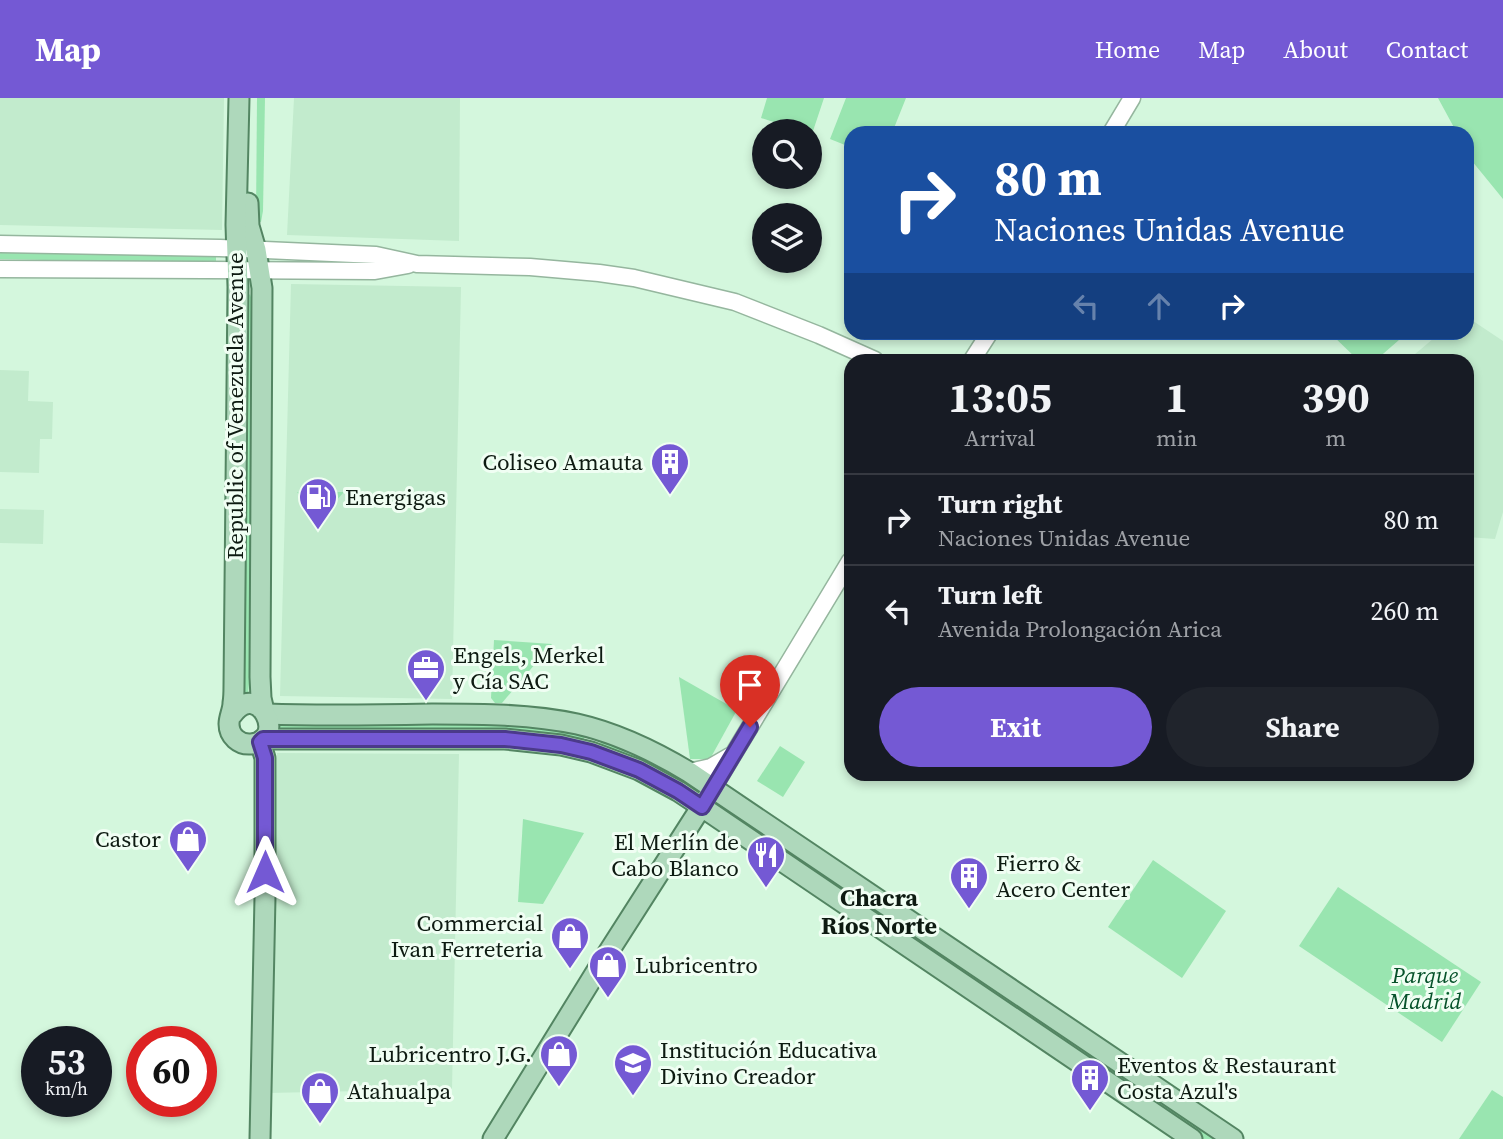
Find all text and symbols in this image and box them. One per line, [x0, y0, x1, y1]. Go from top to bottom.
text: Map [35, 27, 101, 72]
text: Home [1095, 33, 1160, 66]
text: Map [1198, 33, 1245, 66]
text: About [1283, 33, 1348, 66]
text: Contact [1386, 33, 1468, 66]
map controls [752, 119, 822, 273]
button: search [752, 119, 822, 189]
text: 80 m [994, 144, 1102, 211]
icon: right [879, 154, 970, 245]
button: layers [752, 203, 822, 273]
text: Naciones Unidas Avenue [994, 208, 1345, 252]
street label: Republic of Venezuela Avenue [219, 252, 251, 560]
icon: left [1067, 287, 1105, 325]
icon: ahead [1140, 287, 1178, 325]
icon: right [1213, 287, 1251, 325]
text: 13:05 [948, 368, 1052, 426]
text: 1 [1165, 368, 1188, 426]
text: 390 [1302, 368, 1370, 426]
text: Arrival [964, 422, 1035, 454]
text: min [1156, 422, 1197, 454]
text: m [1325, 422, 1346, 454]
building icon: Coliseo Amauta [649, 441, 691, 496]
place label: Coliseo Amauta [482, 446, 643, 478]
fuel station icon: Energigas [297, 476, 339, 531]
place label: Energigas [345, 481, 446, 513]
text: Turn right [938, 486, 1062, 522]
icon: right [879, 501, 917, 539]
text: 80 m [1384, 502, 1439, 538]
text: Naciones Unidas Avenue [938, 522, 1190, 554]
text: Turn left [938, 577, 1042, 613]
icon: left [879, 592, 917, 630]
text: 260 m [1371, 593, 1439, 629]
text: Avenida Prolongación Arica [938, 613, 1222, 645]
place label: Engels, Merkel y Cía SAC [453, 639, 605, 697]
office icon: Engels, Merkel y Cía SAC [405, 647, 447, 702]
pin [720, 655, 780, 727]
icon: arrive [731, 666, 769, 704]
button: Exit [879, 687, 1152, 767]
button: Share [1166, 687, 1439, 767]
shop icon: Castor [167, 818, 209, 873]
place label: Castor [95, 823, 161, 855]
place label: El Merlín de Cabo Blanco [611, 826, 739, 884]
restaurant icon: El Merlín de Cabo Blanco [745, 834, 787, 889]
position arrow [228, 835, 302, 909]
place label: Fierro & Acero Center [996, 847, 1131, 905]
building icon: Fierro & Acero Center [948, 855, 990, 910]
district label: Chacra Ríos Norte [821, 881, 937, 942]
place label: Commercial Ivan Ferreteria [391, 907, 543, 965]
shop icon: Commercial Ivan Ferreteria [549, 915, 591, 970]
shop icon: Lubricentro [587, 944, 629, 999]
place label: Lubricentro [635, 949, 758, 981]
park label: Parque Madrid [1387, 959, 1462, 1017]
speed limit sign: 60 [126, 1026, 217, 1117]
shop icon: Lubricentro J.G. [538, 1033, 580, 1088]
place label: Institución Educativa Divino Creador [660, 1034, 877, 1092]
text: 53 [48, 1038, 85, 1086]
place label: Lubricentro J.G. [369, 1038, 532, 1070]
school or university icon: Institución Educativa Divino Creador [612, 1042, 654, 1097]
place label: Eventos & Restaurant Costa Azul's [1117, 1049, 1336, 1107]
building icon: Eventos & Restaurant Costa Azul's [1069, 1057, 1111, 1112]
shop icon: Atahualpa [299, 1070, 341, 1125]
place label: Atahualpa [347, 1075, 452, 1107]
text: km/h [45, 1076, 88, 1101]

